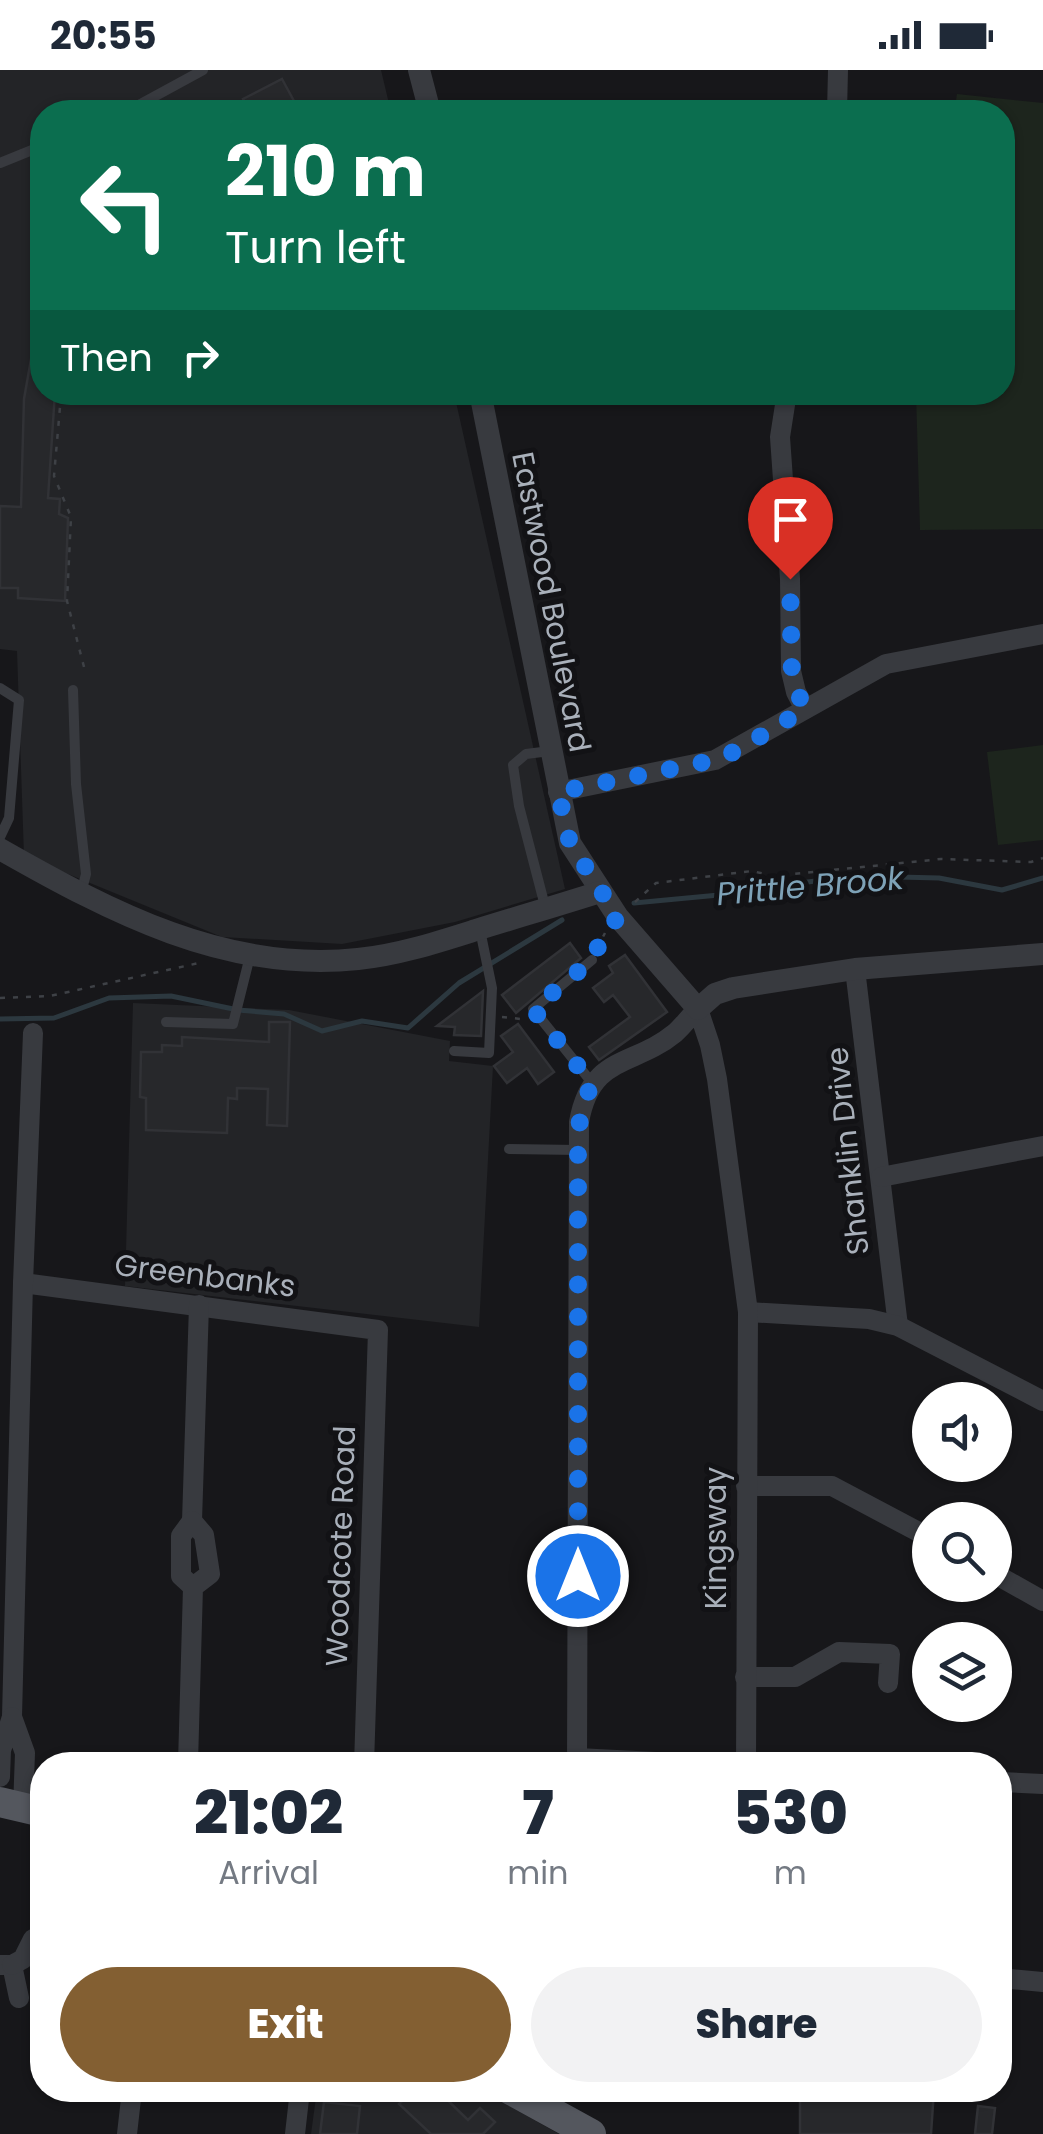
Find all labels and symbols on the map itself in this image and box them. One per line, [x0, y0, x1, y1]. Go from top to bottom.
street label: Eastwood Boulevard [501, 448, 602, 756]
pin [748, 477, 833, 580]
water label: Prittle Brook [714, 855, 907, 916]
street label: Shanklin Drive [815, 1045, 880, 1257]
street label: Greenbanks [112, 1243, 298, 1308]
street label: Woodcote Road [315, 1425, 366, 1667]
street label: Kingsway [694, 1467, 737, 1609]
position arrow [526, 1524, 630, 1628]

